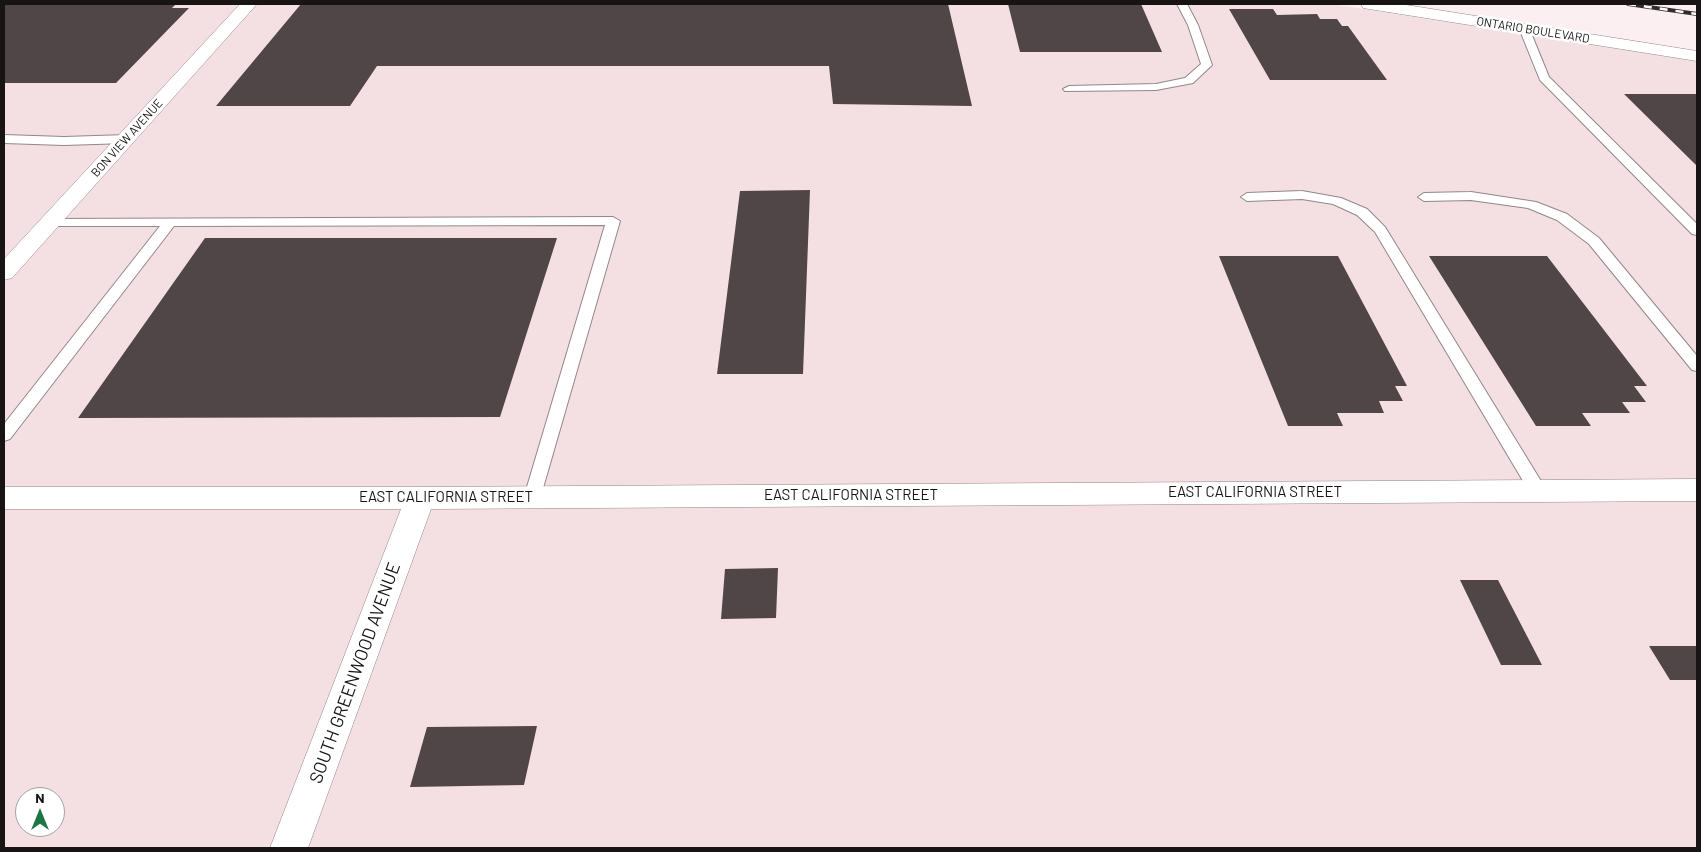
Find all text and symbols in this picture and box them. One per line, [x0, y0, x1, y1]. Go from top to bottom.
street label: ONTARIO BOULEVARD [1475, 14, 1591, 46]
street label: BON VIEW AVENUE [88, 96, 166, 180]
street label: EAST CALIFORNIA STREET [1168, 483, 1342, 501]
street label: EAST CALIFORNIA STREET [764, 486, 938, 504]
street label: EAST CALIFORNIA STREET [359, 488, 533, 506]
street label: SOUTH GREENWOOD AVENUE [305, 560, 405, 786]
north arrow [15, 787, 65, 837]
text: N [35, 789, 45, 806]

